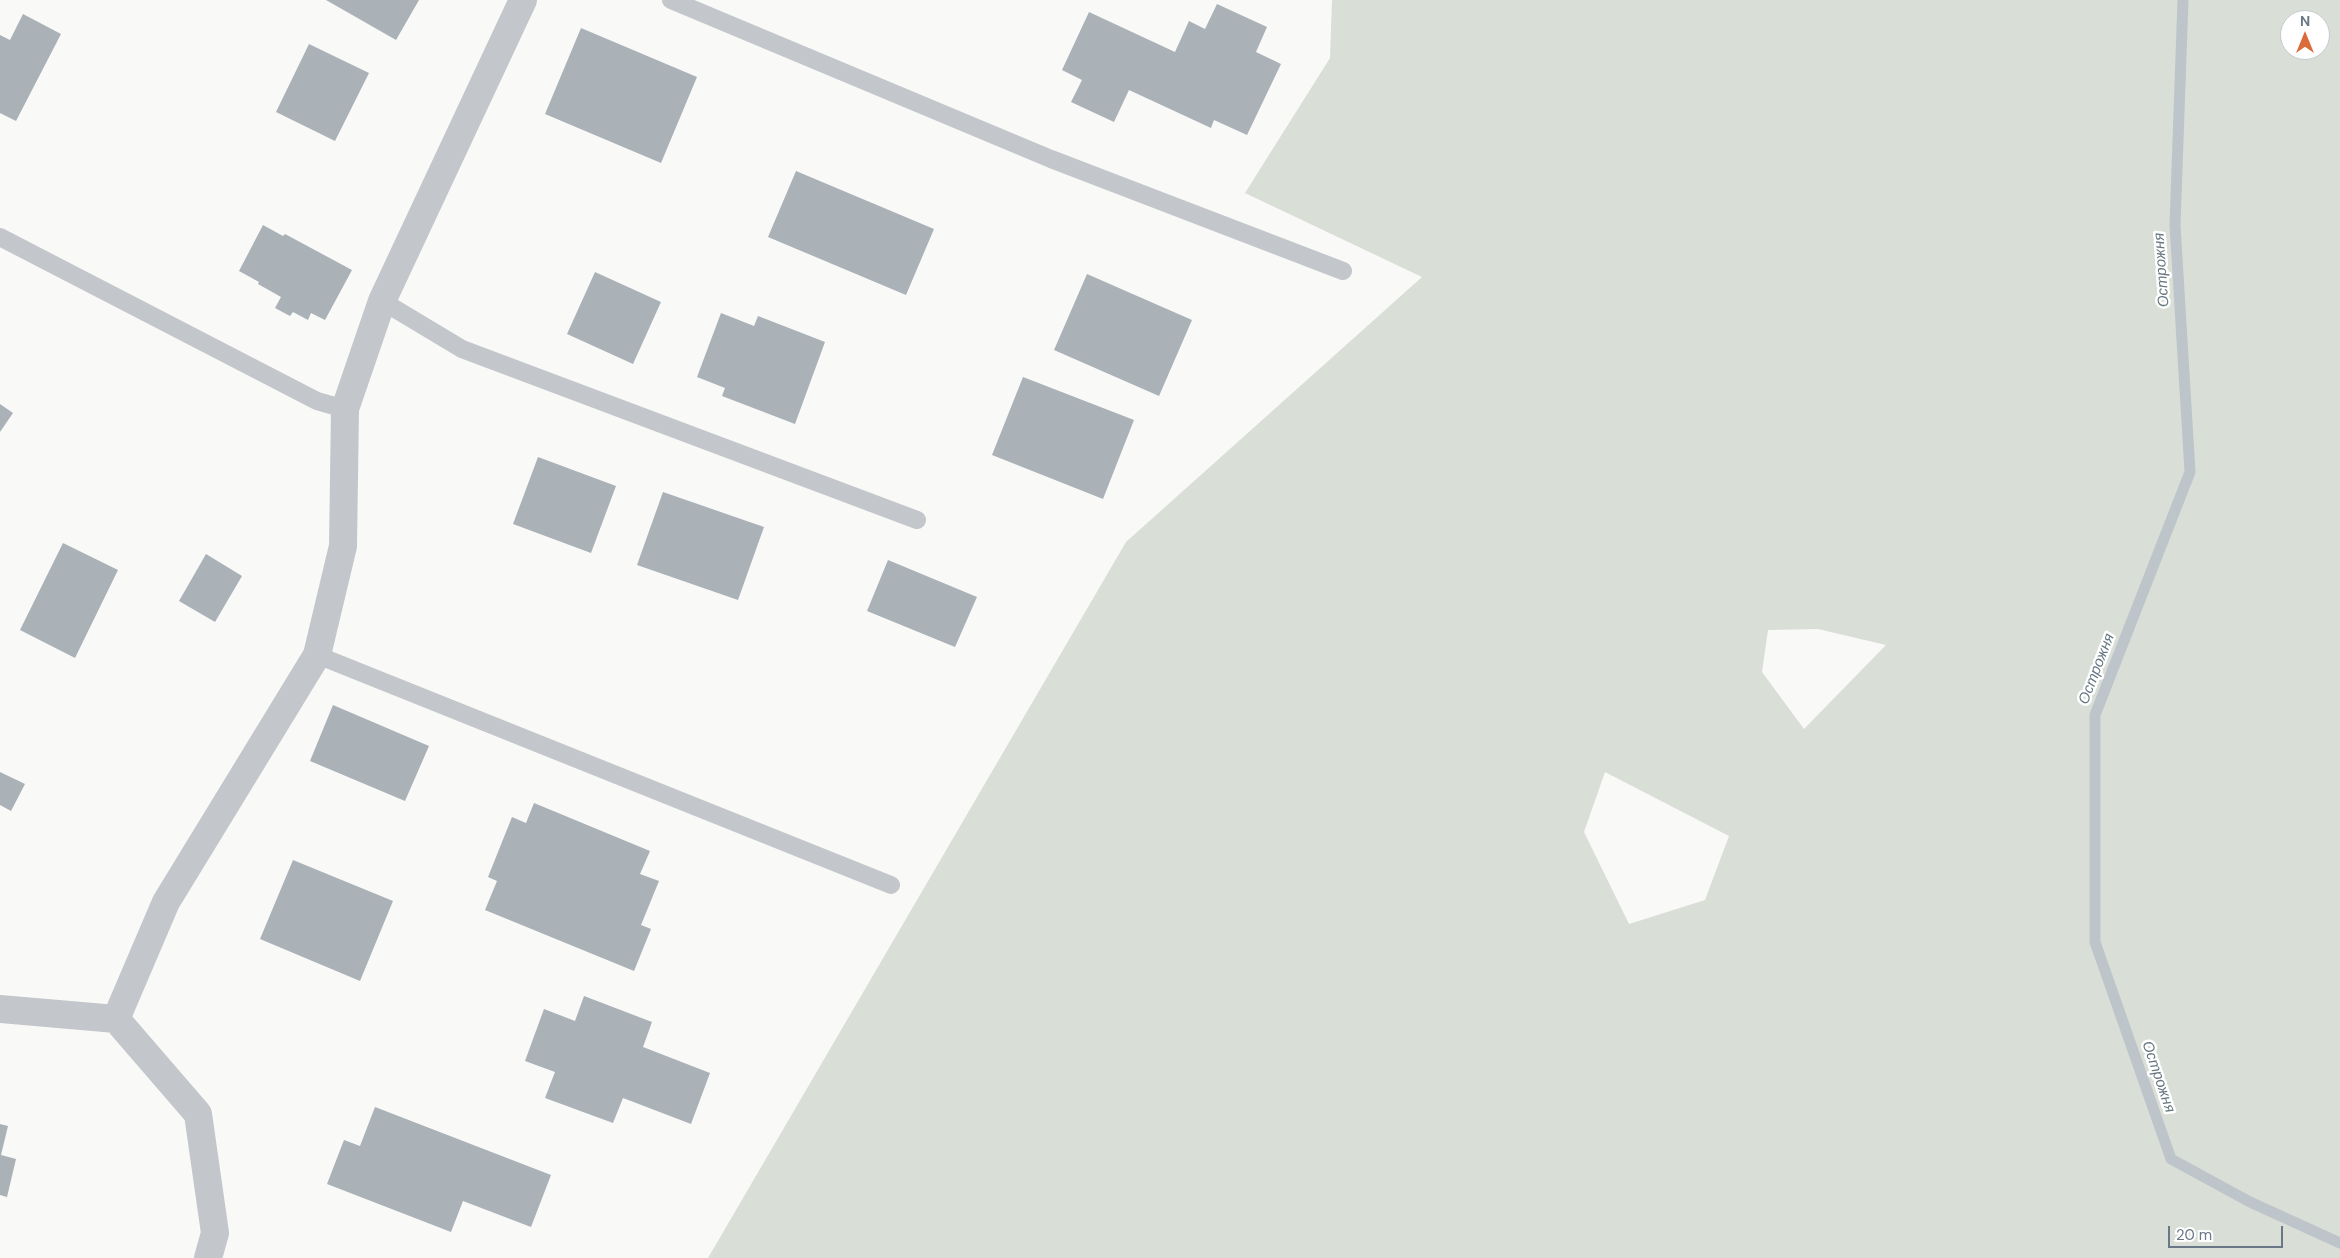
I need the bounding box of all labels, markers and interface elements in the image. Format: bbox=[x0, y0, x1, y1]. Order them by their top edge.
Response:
north arrow bbox=[2280, 10, 2330, 60]
text: N bbox=[2300, 12, 2310, 30]
water label: Острожня bbox=[2150, 232, 2174, 308]
water label: Острожня bbox=[2075, 631, 2119, 707]
water label: Острожня bbox=[2137, 1039, 2179, 1115]
scale bar bbox=[2170, 1216, 2285, 1248]
text: 20 m bbox=[2176, 1225, 2212, 1245]

